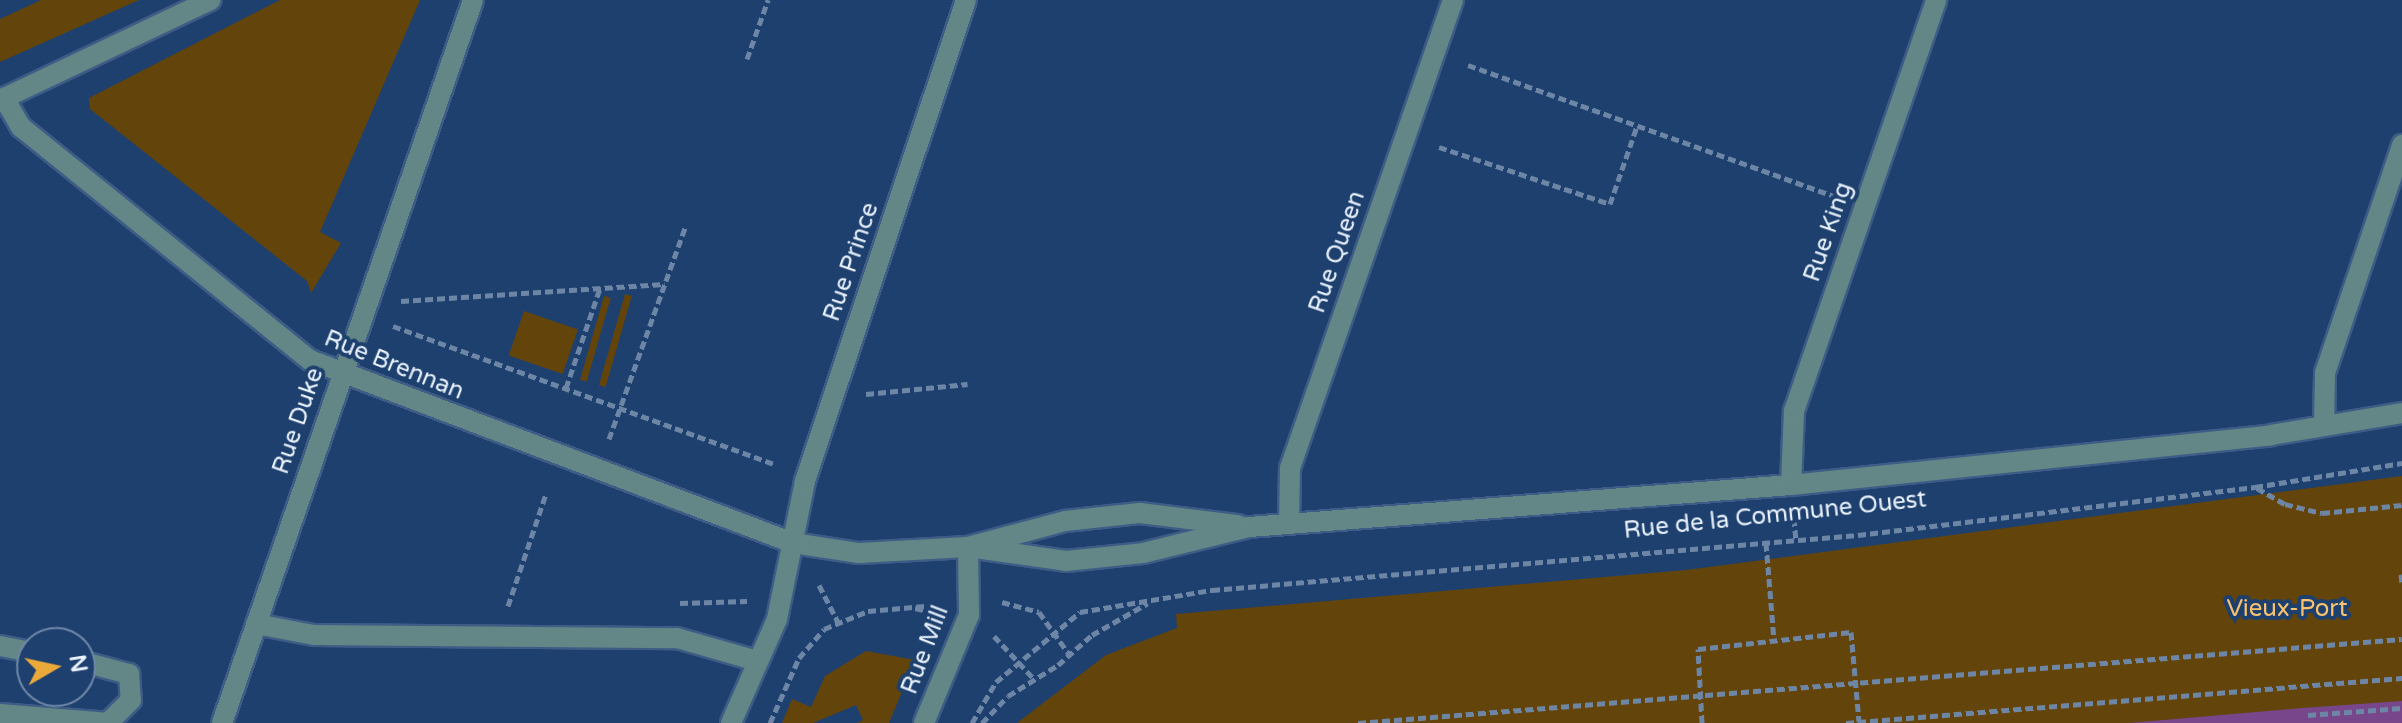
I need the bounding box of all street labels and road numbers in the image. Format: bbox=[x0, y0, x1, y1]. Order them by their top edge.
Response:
street label: Rue King bbox=[1798, 178, 1858, 286]
street label: Rue Queen bbox=[1303, 187, 1371, 317]
street label: Rue Prince bbox=[817, 199, 885, 325]
street label: Rue Brennan bbox=[320, 324, 468, 406]
street label: Rue Duke bbox=[266, 364, 330, 478]
street label: Rue de la Commune Ouest bbox=[1622, 485, 1928, 545]
street label: Rue Mill bbox=[895, 602, 955, 698]

